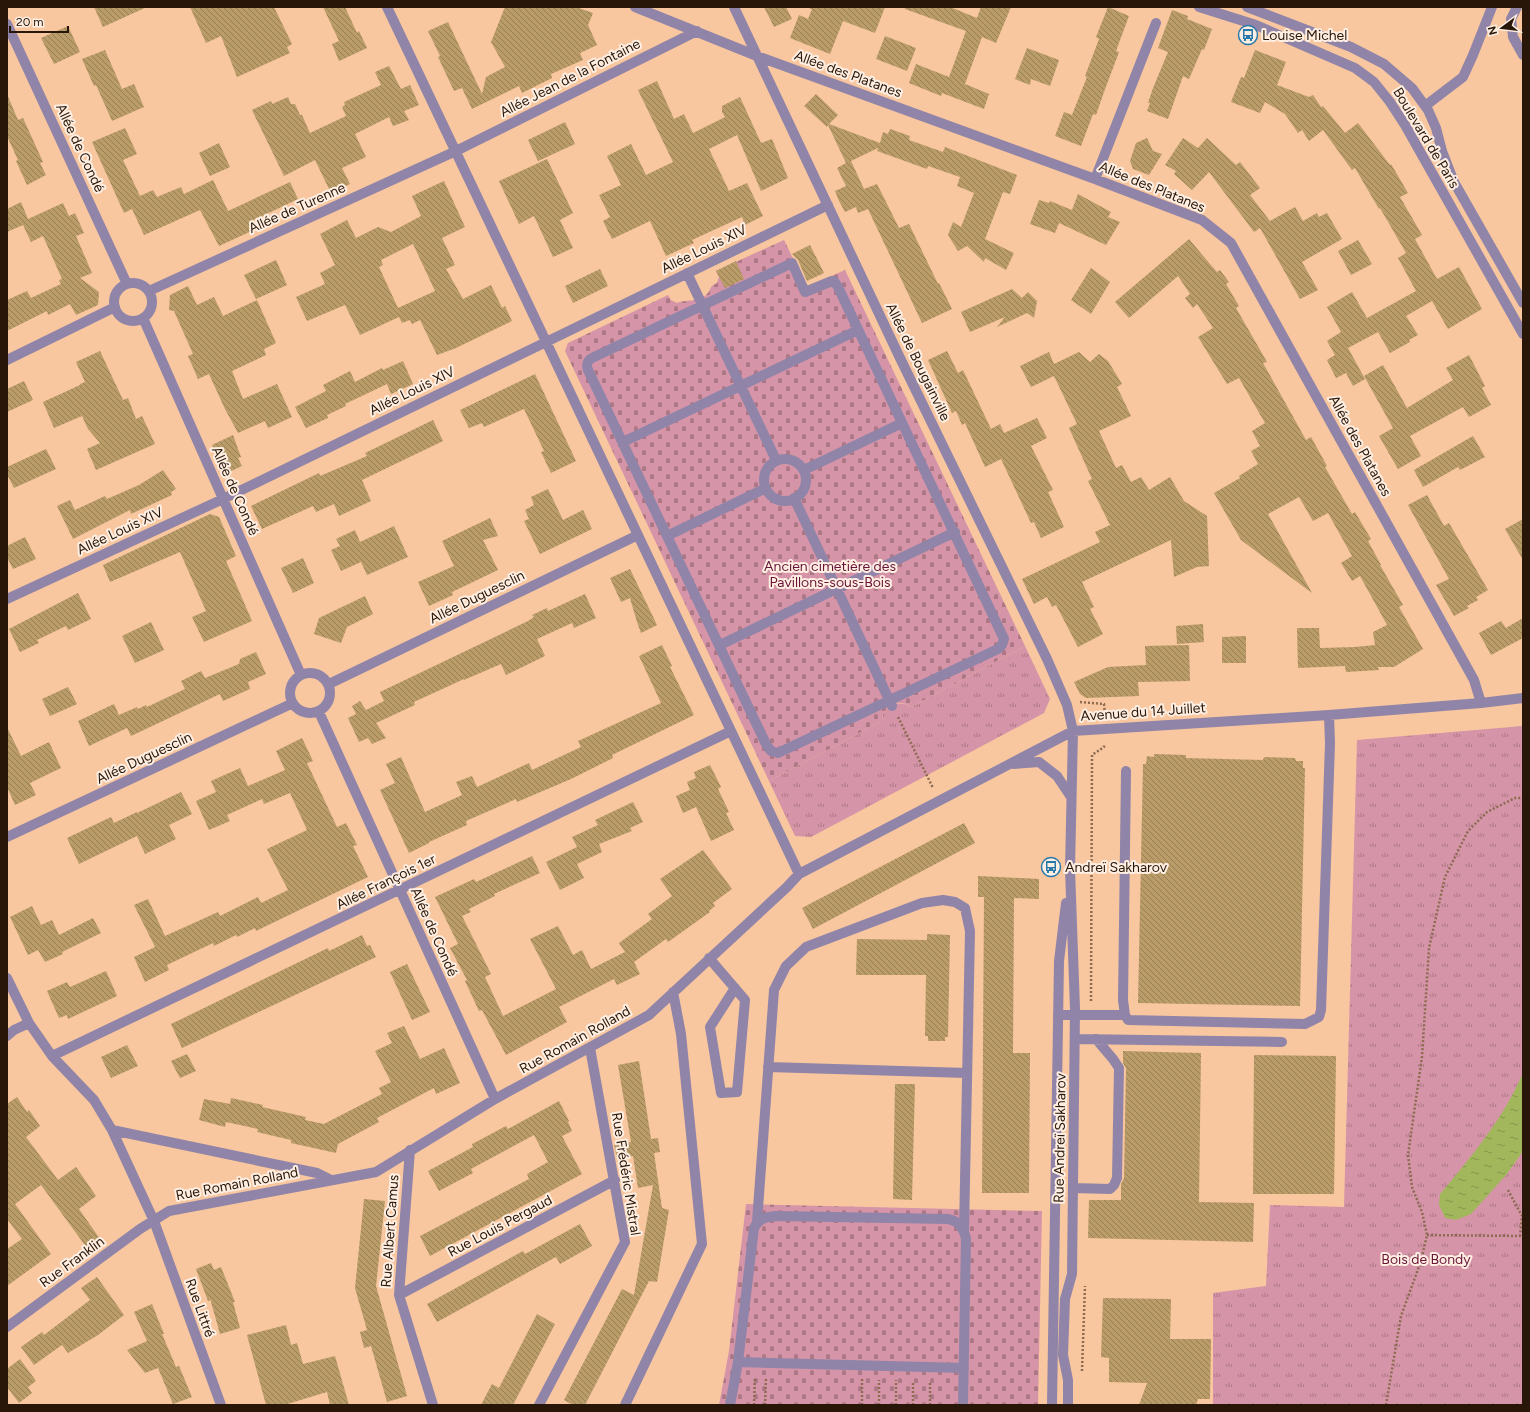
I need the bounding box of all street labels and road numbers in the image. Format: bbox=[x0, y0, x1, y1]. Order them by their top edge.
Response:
street label: Allée Jean de la Fontaine bbox=[497, 35, 643, 121]
street label: Allée des Platanes bbox=[792, 47, 904, 101]
street label: Boulevard de Paris bbox=[1389, 85, 1463, 191]
street label: Allée de Condé bbox=[52, 101, 108, 195]
street label: Allée des Platanes bbox=[1096, 158, 1208, 216]
street label: Allée de Turenne bbox=[246, 179, 348, 237]
street label: Allée Louis XIV bbox=[659, 221, 750, 277]
street label: Allée de Bougainville bbox=[882, 300, 954, 424]
street label: Allée Louis XIV bbox=[367, 363, 458, 419]
street label: Allée des Platanes bbox=[1325, 392, 1395, 500]
street label: Allée de Condé bbox=[208, 444, 262, 538]
street label: Allée Louis XIV bbox=[74, 504, 166, 558]
street label: Allée Duguesclin bbox=[427, 567, 528, 627]
street label: Avenue du 14 Juillet bbox=[1080, 699, 1206, 725]
street label: Allée Duguesclin bbox=[93, 728, 195, 788]
street label: Allée François 1er bbox=[333, 850, 439, 913]
street label: Allée de Condé bbox=[407, 885, 461, 979]
street label: Rue Romain Rolland bbox=[517, 1002, 633, 1078]
street label: Rue Andreï Sakharov bbox=[1050, 1072, 1070, 1203]
street label: Rue Frédéric Mistral bbox=[608, 1111, 644, 1237]
street label: Rue Romain Rolland bbox=[174, 1164, 300, 1204]
street label: Rue Albert Camus bbox=[378, 1174, 402, 1288]
street label: Rue Louis Pergaud bbox=[445, 1191, 555, 1261]
street label: Rue Franklin bbox=[36, 1233, 108, 1291]
street label: Rue Littré bbox=[182, 1276, 219, 1340]

